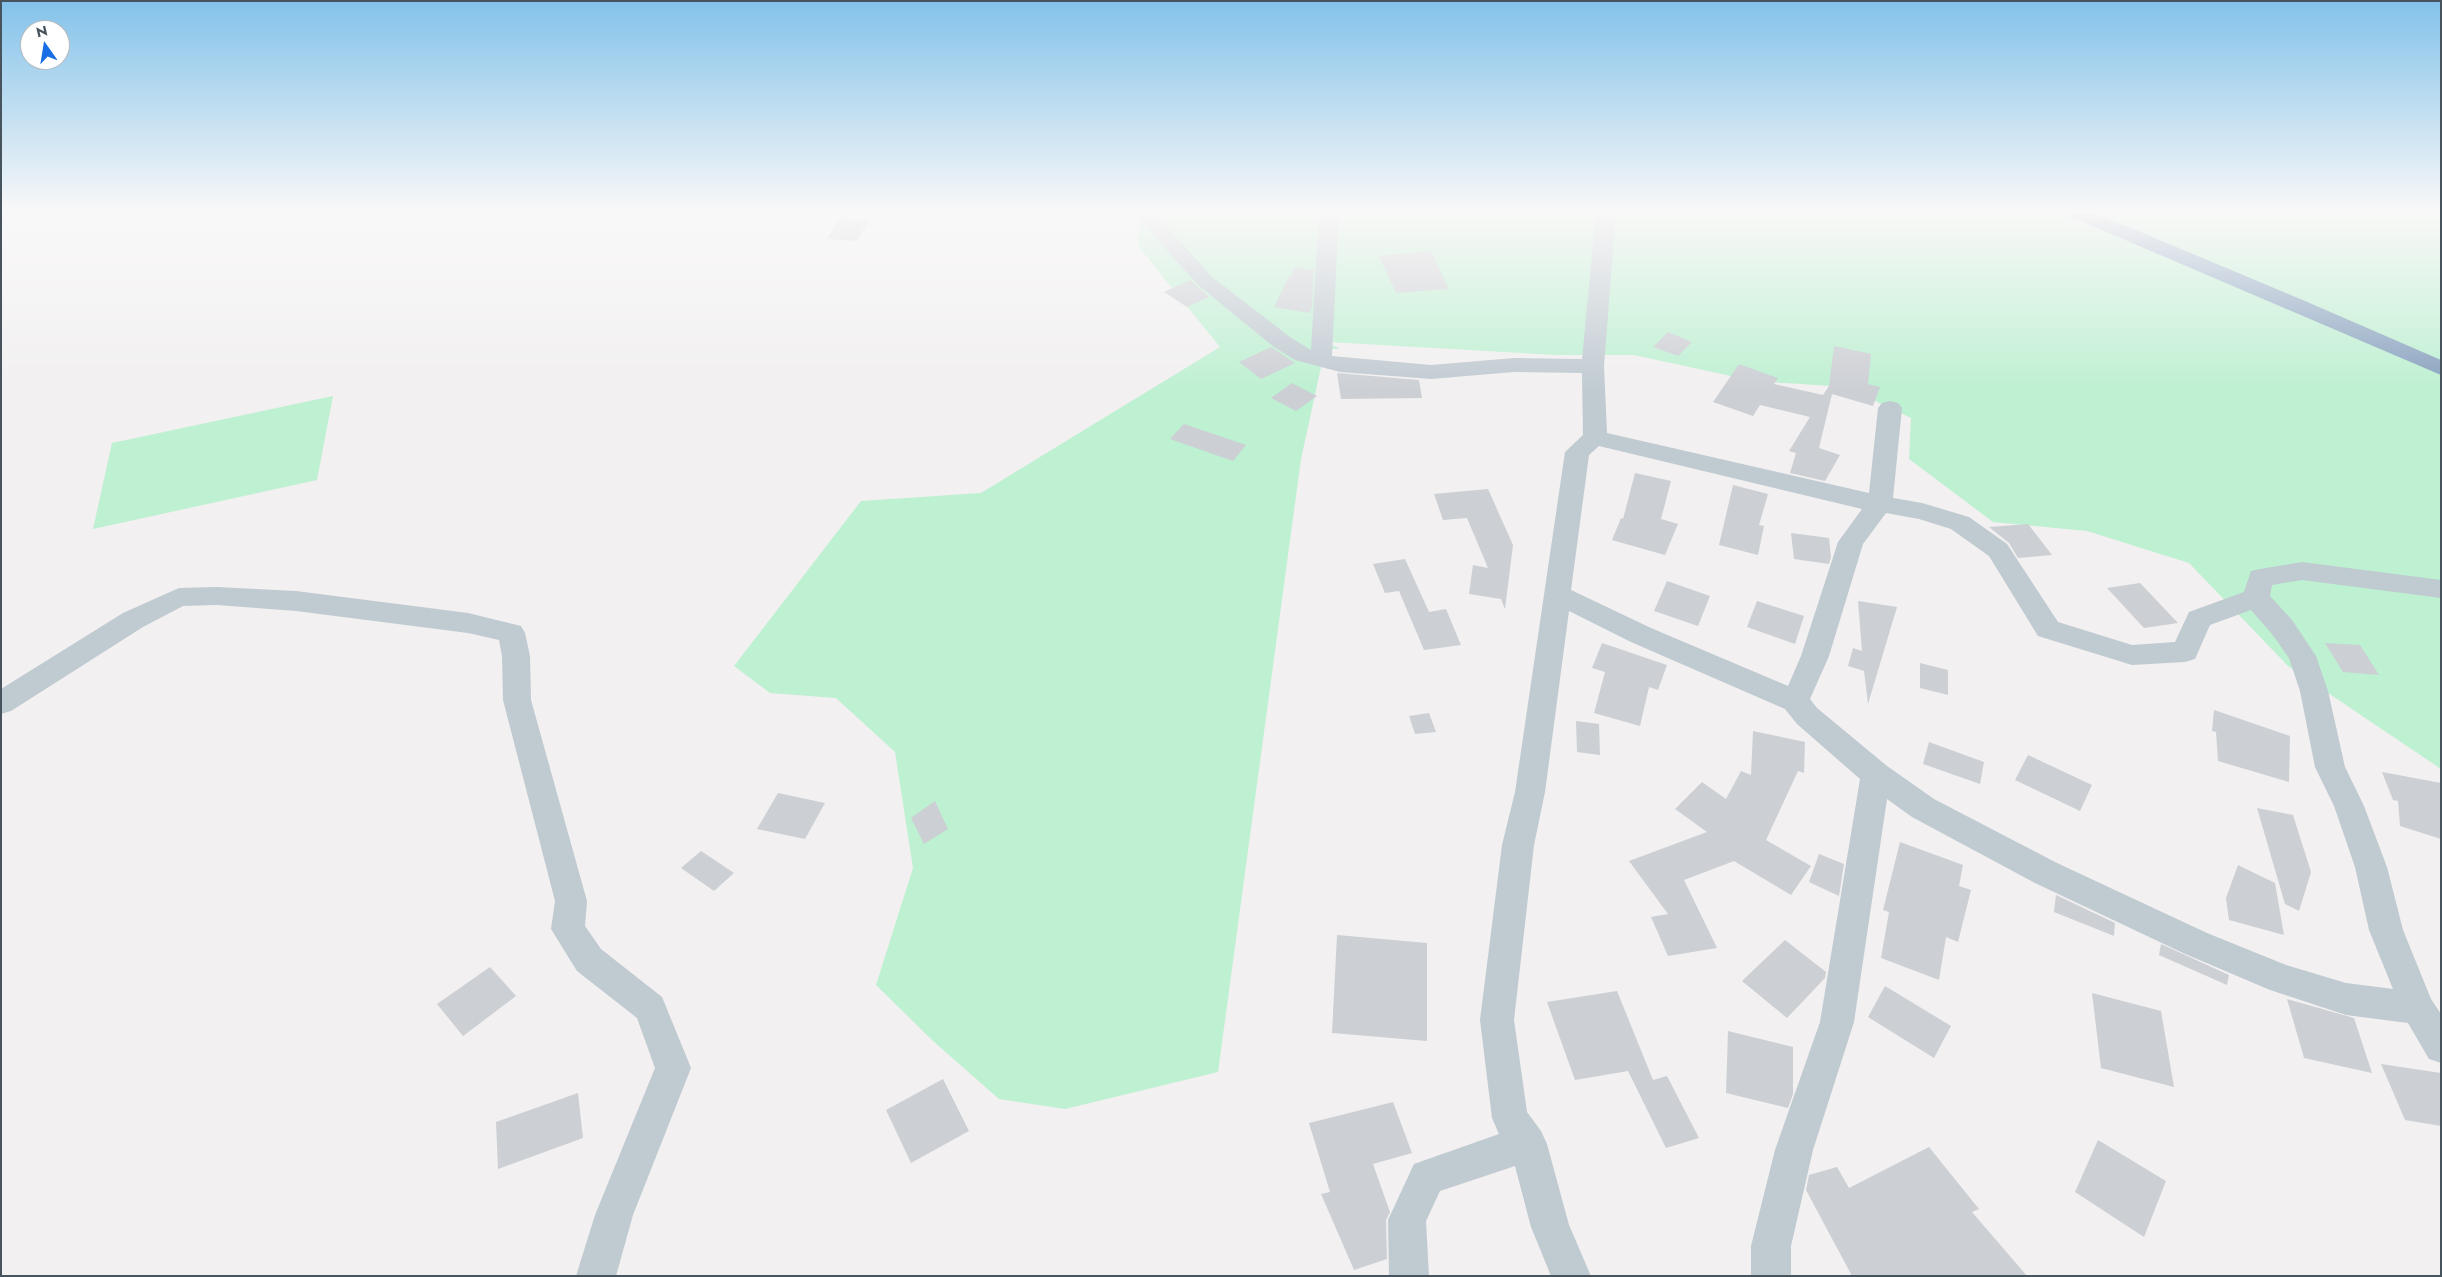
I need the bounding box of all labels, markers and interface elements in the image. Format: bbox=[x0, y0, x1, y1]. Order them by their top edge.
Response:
north arrow bbox=[20, 20, 70, 70]
text: N bbox=[34, 20, 50, 42]

